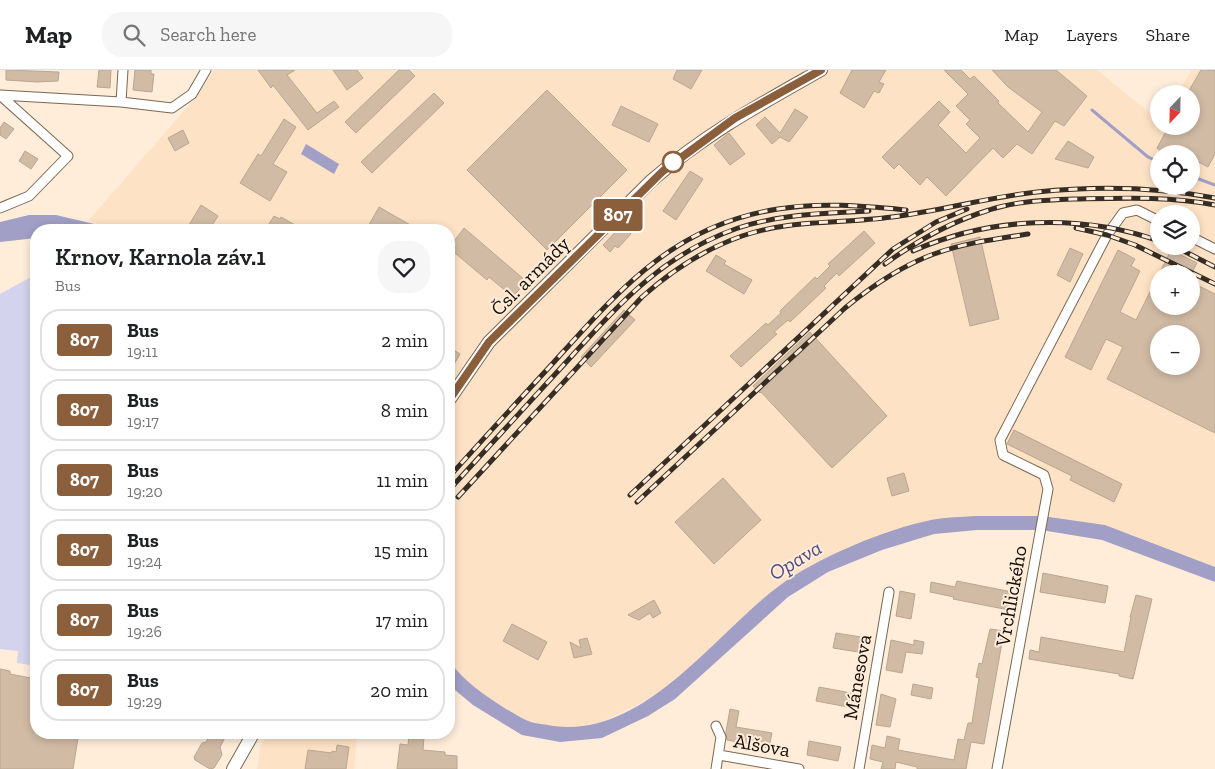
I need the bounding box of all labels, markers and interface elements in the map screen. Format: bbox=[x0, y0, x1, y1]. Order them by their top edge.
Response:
search box bbox=[102, 12, 452, 57]
text: Map bbox=[25, 20, 72, 49]
icon: search bbox=[120, 21, 148, 49]
text: Search here bbox=[160, 23, 257, 46]
text: Map bbox=[1004, 24, 1039, 46]
text: Layers bbox=[1067, 24, 1118, 46]
text: Share bbox=[1146, 24, 1190, 46]
north arrow bbox=[1150, 85, 1200, 135]
map controls bbox=[1150, 85, 1200, 375]
button: locate bbox=[1150, 145, 1200, 195]
unlabelled marker bbox=[662, 151, 684, 173]
line badge: 807 bbox=[589, 199, 647, 231]
text: 807 bbox=[604, 204, 632, 226]
button: layers bbox=[1150, 205, 1200, 255]
street label: Čsl. armády bbox=[486, 231, 575, 320]
button: heart bbox=[378, 241, 430, 293]
text: Krnov, Karnola záv.1 bbox=[55, 242, 266, 271]
button: + bbox=[1150, 265, 1200, 315]
text: Bus bbox=[55, 276, 81, 295]
text: Bus bbox=[127, 319, 159, 342]
button: − bbox=[1150, 325, 1200, 375]
text: 807 bbox=[70, 329, 99, 351]
text: 2 min bbox=[381, 329, 428, 352]
text: 19:11 bbox=[127, 342, 158, 361]
text: Bus bbox=[127, 389, 159, 412]
text: 807 bbox=[70, 399, 99, 421]
text: 8 min bbox=[381, 399, 428, 422]
text: 19:17 bbox=[127, 412, 159, 431]
text: Bus bbox=[127, 459, 159, 482]
text: 807 bbox=[70, 469, 99, 491]
text: 11 min bbox=[376, 469, 428, 492]
text: 19:20 bbox=[127, 482, 163, 501]
text: Bus bbox=[127, 529, 159, 552]
water label: Opava bbox=[764, 535, 826, 585]
text: 807 bbox=[70, 539, 99, 561]
text: 15 min bbox=[374, 539, 428, 562]
street label: Vrchlického bbox=[990, 544, 1032, 649]
text: 19:24 bbox=[127, 552, 162, 571]
text: Bus bbox=[127, 599, 159, 622]
text: 807 bbox=[70, 609, 99, 631]
text: 17 min bbox=[375, 609, 428, 632]
text: 19:26 bbox=[127, 622, 162, 641]
street label: Mánesova bbox=[838, 632, 876, 722]
text: Bus bbox=[127, 669, 159, 692]
text: 807 bbox=[70, 679, 99, 701]
text: 20 min bbox=[370, 679, 428, 702]
text: 19:29 bbox=[127, 692, 162, 711]
street label: Alšova bbox=[732, 728, 792, 762]

